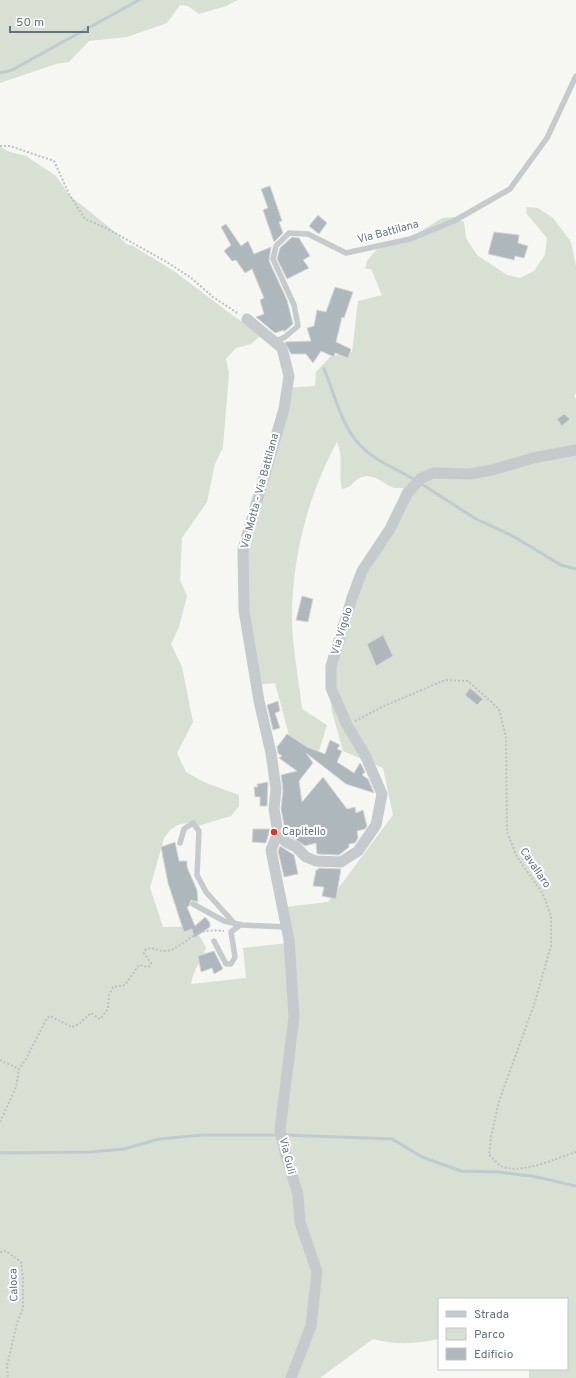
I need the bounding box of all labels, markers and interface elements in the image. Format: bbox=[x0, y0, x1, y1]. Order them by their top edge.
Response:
scale bar bbox=[10, 8, 88, 34]
text: 50 m bbox=[16, 15, 44, 31]
street label: Via Battilana bbox=[356, 217, 420, 247]
street label: Via Motta - Via Battilana bbox=[238, 432, 282, 550]
street label: Via Vigolo bbox=[328, 605, 356, 657]
place label: Capitello bbox=[282, 825, 326, 839]
marker: Capitello bbox=[269, 827, 279, 837]
street label: Cavallaro bbox=[516, 845, 554, 891]
street label: Via Guli bbox=[276, 1136, 298, 1176]
street label: Caloca bbox=[6, 1268, 22, 1302]
legend bbox=[438, 1298, 568, 1370]
text: Strada bbox=[474, 1307, 509, 1323]
text: Parco bbox=[474, 1327, 505, 1343]
text: Edificio bbox=[474, 1347, 514, 1363]

